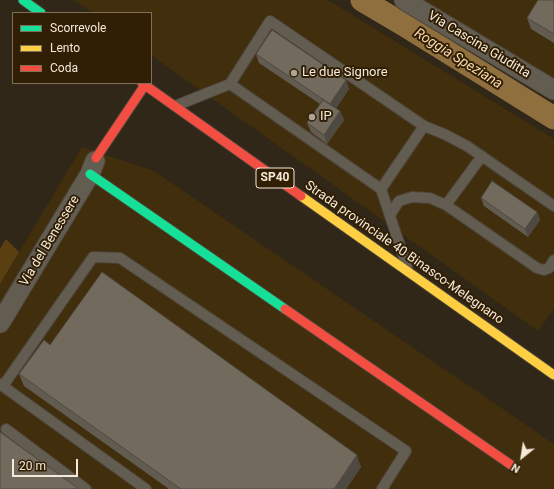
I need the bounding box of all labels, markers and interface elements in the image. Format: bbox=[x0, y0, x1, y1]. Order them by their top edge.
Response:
street label: Via Cascina Giuditta bbox=[425, 8, 533, 82]
legend bbox=[12, 12, 152, 84]
text: Scorrevole bbox=[50, 21, 106, 35]
water label: Roggia Speziana bbox=[411, 25, 505, 93]
text: Lento bbox=[50, 41, 80, 55]
text: Coda bbox=[50, 61, 78, 75]
place label: Le due Signore bbox=[302, 65, 388, 81]
marker: Le due Signore bbox=[289, 68, 299, 78]
place label: IP bbox=[320, 109, 332, 125]
marker: IP bbox=[307, 112, 317, 122]
road number: SP40 bbox=[256, 168, 294, 188]
street label: Strada provinciale 40 Binasco-Melegnano bbox=[302, 178, 506, 328]
street label: Via del Benessere bbox=[17, 193, 83, 289]
north arrow bbox=[502, 437, 542, 477]
scale bar bbox=[14, 451, 80, 477]
text: 20 m bbox=[19, 459, 46, 473]
text: N bbox=[509, 460, 522, 475]

